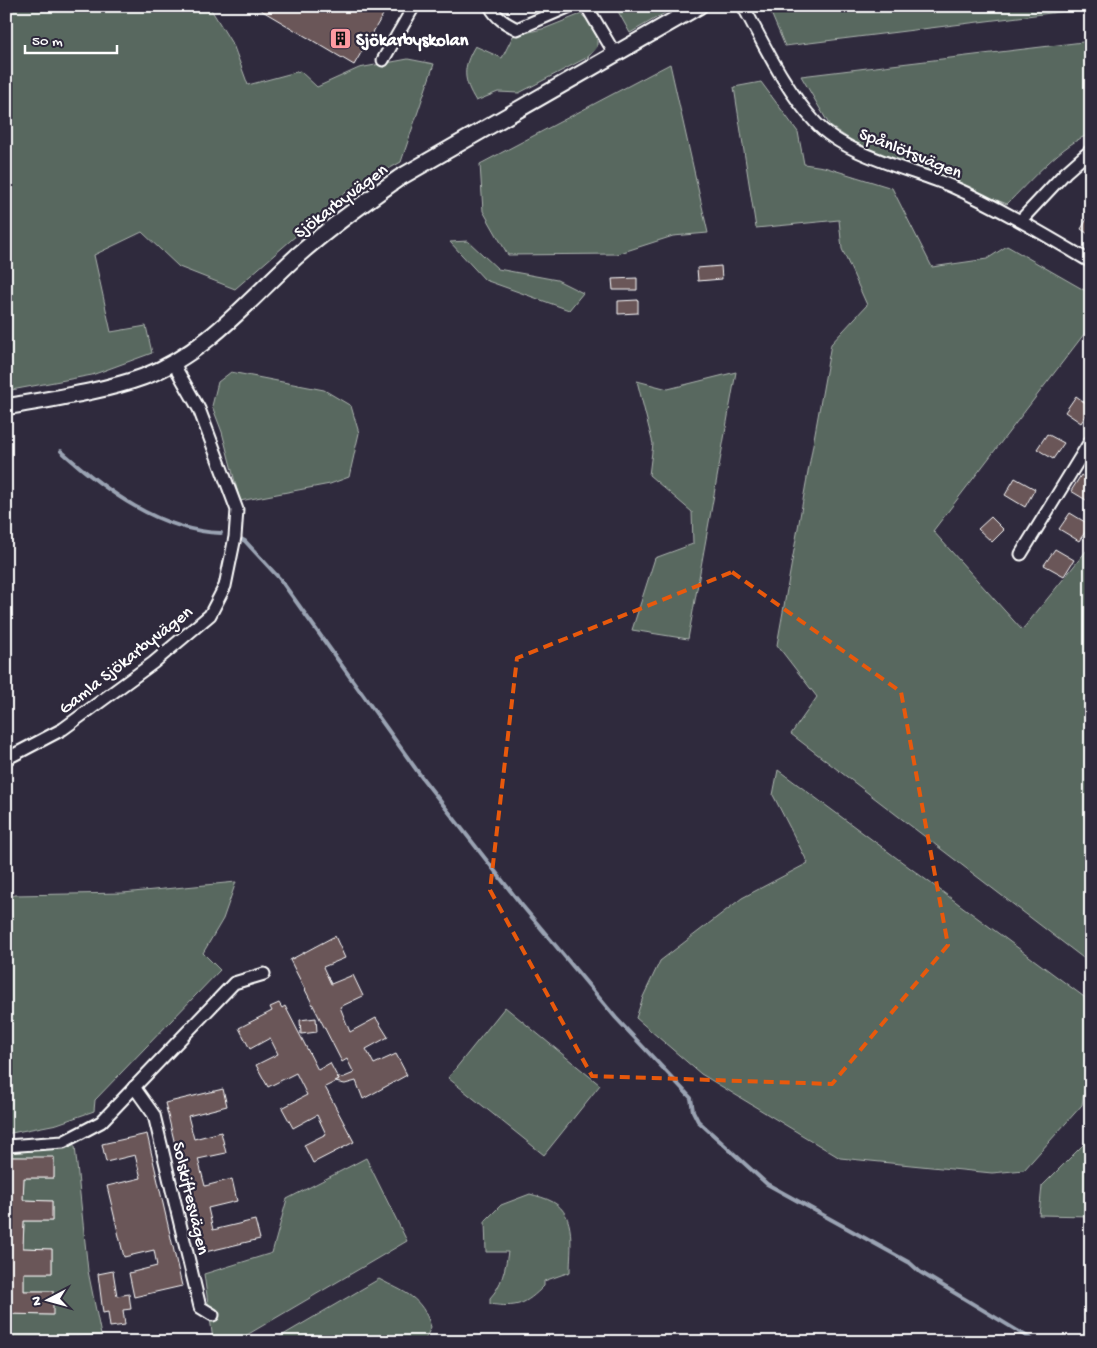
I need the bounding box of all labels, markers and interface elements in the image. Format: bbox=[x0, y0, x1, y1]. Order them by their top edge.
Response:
scale bar bbox=[25, 22, 118, 54]
building icon: Sjökarbyskolan bbox=[328, 27, 352, 51]
place label: Sjökarbyskolan bbox=[356, 31, 469, 52]
text: 50 m bbox=[32, 33, 63, 51]
street label: Spånlötsvägen bbox=[856, 124, 965, 185]
street label: Sjökarbyvägen bbox=[291, 160, 393, 244]
street label: Gamla Sjökarbyvägen bbox=[55, 602, 198, 720]
street label: Solskiftesvägen bbox=[166, 1140, 213, 1257]
north arrow bbox=[22, 1276, 72, 1326]
text: N bbox=[29, 1296, 46, 1307]

